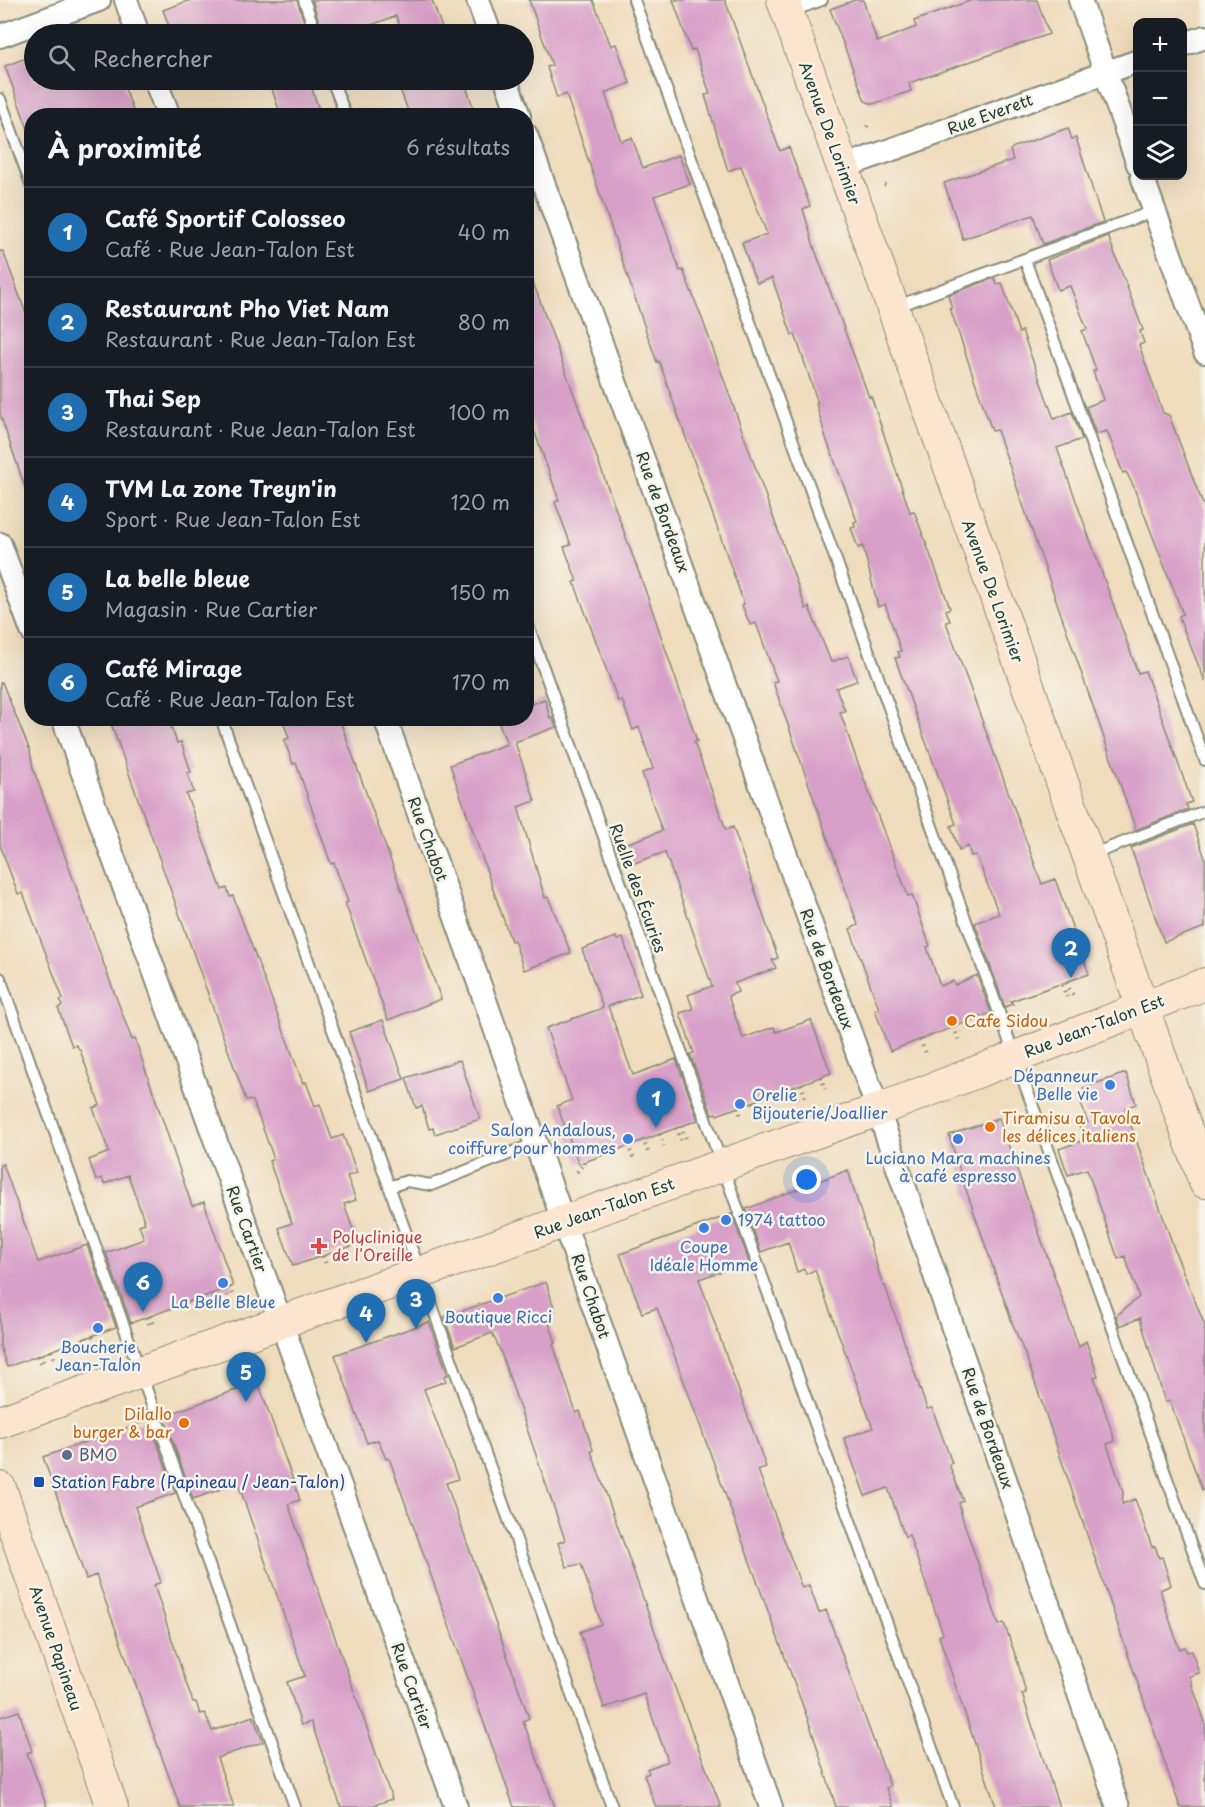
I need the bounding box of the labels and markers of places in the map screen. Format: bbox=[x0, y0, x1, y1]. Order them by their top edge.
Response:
pin: 2 bbox=[1052, 928, 1090, 978]
place label: Cafe Sidou bbox=[964, 1008, 1048, 1032]
marker: Cafe Sidou bbox=[945, 1014, 959, 1028]
place label: Dépanneur Belle vie bbox=[1013, 1063, 1099, 1105]
pin: 1 bbox=[636, 1078, 676, 1128]
marker: Dépanneur Belle vie bbox=[1103, 1078, 1117, 1092]
place label: Orelie Bijouterie/Joallier bbox=[752, 1082, 888, 1124]
marker: Orelie Bijouterie/Joallier bbox=[733, 1097, 747, 1111]
place label: Tiramisu a Tavola les délices italiens bbox=[1002, 1105, 1141, 1147]
place label: Salon Andalous, coiffure pour hommes bbox=[448, 1117, 616, 1159]
marker: Tiramisu a Tavola les délices italiens bbox=[983, 1120, 997, 1134]
marker: Salon Andalous, coiffure pour hommes bbox=[621, 1132, 635, 1146]
marker: Luciano Mara machines à café espresso bbox=[951, 1132, 965, 1146]
place label: Luciano Mara machines à café espresso bbox=[866, 1145, 1050, 1187]
place label: 1974 tattoo bbox=[738, 1207, 826, 1231]
marker: 1974 tattoo bbox=[719, 1213, 733, 1227]
marker: Coupe Idéale Homme bbox=[697, 1221, 711, 1235]
place label: Polyclinique de l'Oreille bbox=[332, 1224, 423, 1266]
place label: Coupe Idéale Homme bbox=[650, 1234, 758, 1276]
marker: Polyclinique de l'Oreille bbox=[310, 1237, 328, 1255]
pin: 6 bbox=[124, 1262, 162, 1312]
marker: La Belle Bleue bbox=[216, 1276, 230, 1290]
pin: 3 bbox=[396, 1280, 436, 1329]
place label: La Belle Bleue bbox=[171, 1289, 275, 1313]
marker: Boutique Ricci bbox=[491, 1291, 505, 1305]
pin: 4 bbox=[346, 1294, 386, 1343]
place label: Boutique Ricci bbox=[444, 1304, 552, 1328]
marker: Boucherie Jean-Talon bbox=[91, 1321, 105, 1335]
place label: Boucherie Jean-Talon bbox=[55, 1334, 141, 1376]
pin: 5 bbox=[226, 1352, 266, 1402]
place label: Dilallo burger & bar bbox=[73, 1401, 173, 1443]
marker: Dilallo burger & bar bbox=[177, 1416, 191, 1430]
place label: BMO bbox=[79, 1442, 118, 1466]
marker: BMO bbox=[60, 1448, 74, 1462]
place label: Station Fabre (Papineau / Jean-Talon) bbox=[51, 1469, 345, 1493]
marker: Station Fabre (Papineau / Jean-Talon) bbox=[32, 1475, 46, 1489]

